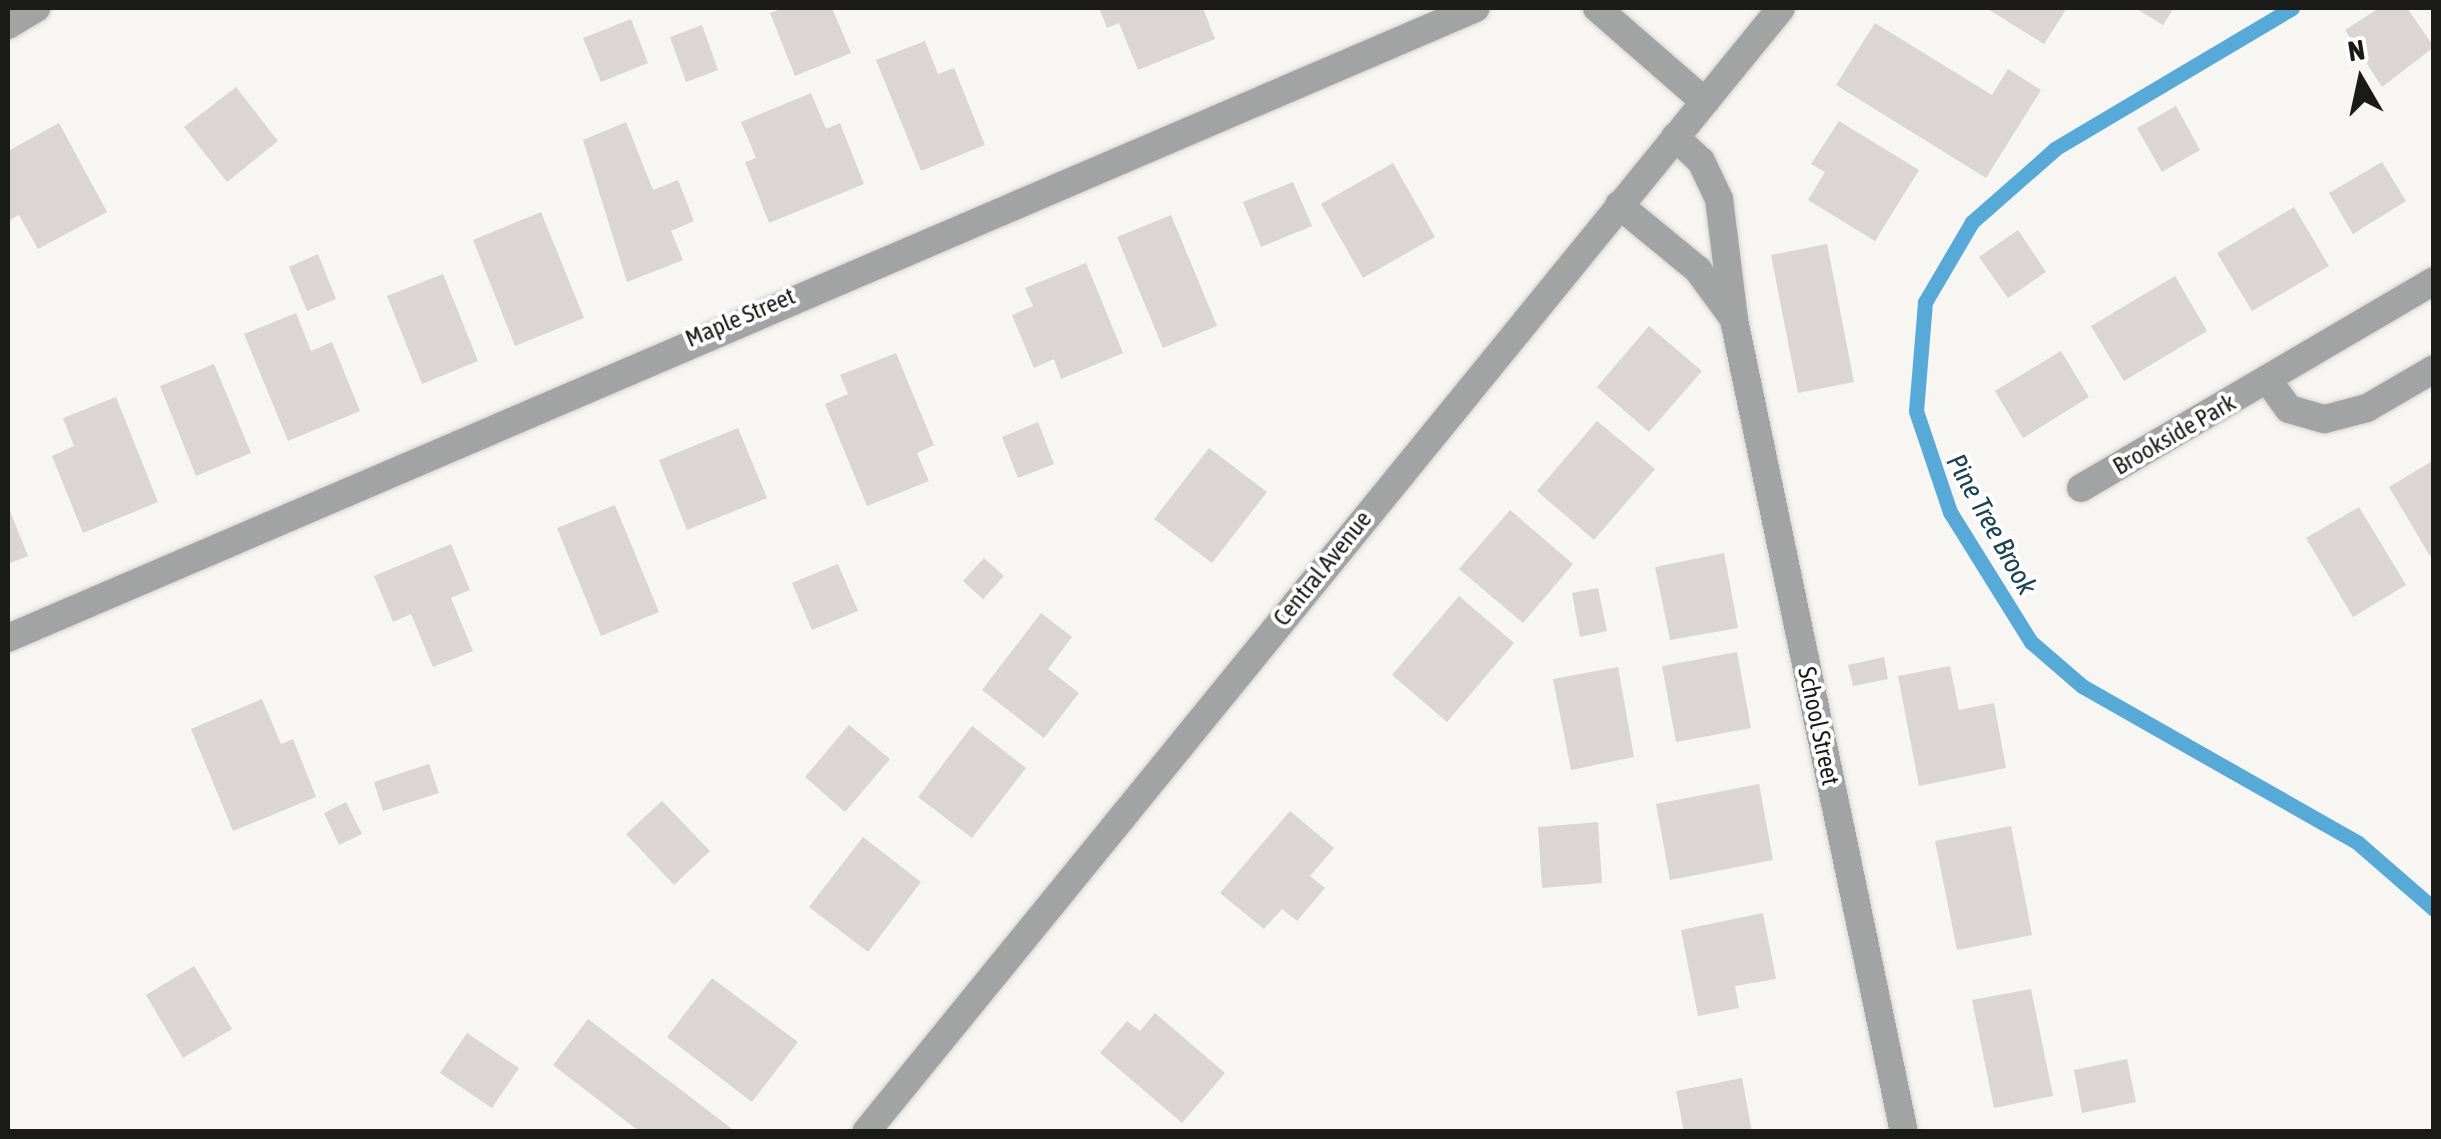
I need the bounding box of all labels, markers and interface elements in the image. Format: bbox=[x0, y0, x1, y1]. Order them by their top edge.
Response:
north arrow bbox=[2311, 30, 2411, 130]
text: N bbox=[2346, 33, 2367, 67]
street label: Maple Street bbox=[681, 280, 799, 354]
street label: Brookside Park bbox=[2107, 387, 2241, 481]
water label: Pine Tree Brook bbox=[1940, 448, 2044, 600]
street label: Central Avenue bbox=[1266, 504, 1378, 632]
street label: School Street bbox=[1792, 664, 1846, 788]

